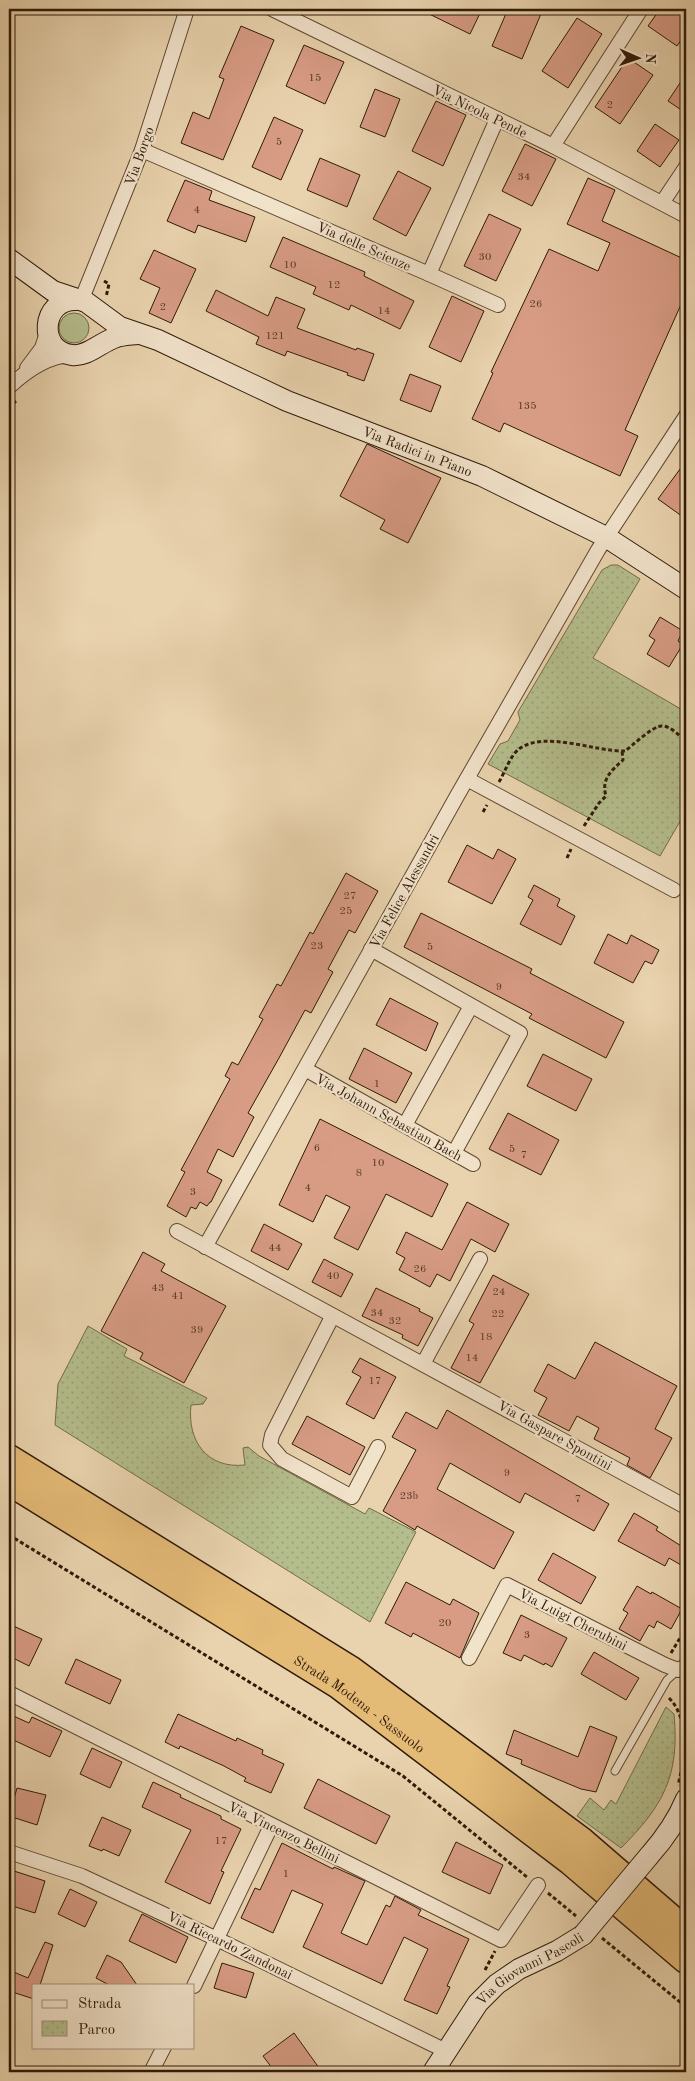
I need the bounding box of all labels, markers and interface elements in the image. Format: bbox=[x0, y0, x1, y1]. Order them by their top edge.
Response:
north arrow bbox=[612, 32, 662, 82]
text: N bbox=[643, 53, 657, 64]
house number: 15 bbox=[309, 73, 321, 84]
street label: Via Nicola Pende bbox=[430, 83, 529, 141]
house number: 2 bbox=[607, 100, 613, 111]
street label: Via Borgo bbox=[123, 125, 157, 188]
house number: 5 bbox=[276, 137, 282, 148]
house number: 34 bbox=[518, 172, 530, 183]
house number: 4 bbox=[194, 205, 200, 216]
street label: Via delle Scienze bbox=[314, 220, 413, 274]
house number: 30 bbox=[479, 252, 491, 263]
house number: 10 bbox=[284, 260, 296, 271]
house number: 12 bbox=[328, 280, 340, 291]
house number: 26 bbox=[530, 299, 542, 310]
house number: 2 bbox=[160, 302, 166, 313]
house number: 14 bbox=[378, 306, 390, 317]
house number: 121 bbox=[265, 331, 285, 342]
house number: 135 bbox=[517, 401, 537, 412]
street label: Via Radici in Piano bbox=[360, 425, 474, 480]
street label: Via Felice Alessandri bbox=[368, 832, 442, 951]
house number: 27 bbox=[344, 891, 356, 902]
house number: 25 bbox=[340, 906, 352, 917]
house number: 23 bbox=[311, 941, 323, 952]
house number: 5 bbox=[427, 942, 433, 953]
house number: 9 bbox=[496, 982, 502, 993]
street label: Via Johann Sebastian Bach bbox=[313, 1072, 465, 1164]
house number: 1 bbox=[374, 1079, 380, 1090]
house number: 6 bbox=[314, 1143, 320, 1154]
house number: 5 bbox=[509, 1144, 515, 1155]
house number: 7 bbox=[521, 1150, 527, 1161]
house number: 10 bbox=[372, 1158, 384, 1169]
house number: 8 bbox=[356, 1168, 362, 1179]
house number: 4 bbox=[305, 1183, 311, 1194]
house number: 3 bbox=[190, 1187, 196, 1198]
house number: 44 bbox=[269, 1243, 281, 1254]
house number: 26 bbox=[414, 1264, 426, 1275]
house number: 40 bbox=[327, 1271, 339, 1282]
house number: 43 bbox=[152, 1283, 164, 1294]
house number: 24 bbox=[493, 1287, 505, 1298]
house number: 41 bbox=[172, 1291, 184, 1302]
house number: 34 bbox=[371, 1308, 383, 1319]
house number: 22 bbox=[492, 1309, 504, 1320]
house number: 32 bbox=[389, 1316, 401, 1327]
house number: 39 bbox=[191, 1325, 203, 1336]
house number: 18 bbox=[480, 1332, 492, 1343]
house number: 14 bbox=[466, 1353, 478, 1364]
house number: 17 bbox=[369, 1376, 381, 1387]
street label: Via Gaspare Spontini bbox=[495, 1399, 614, 1473]
house number: 9 bbox=[504, 1468, 510, 1479]
house number: 23b bbox=[400, 1491, 419, 1502]
house number: 7 bbox=[575, 1494, 581, 1505]
street label: Via Luigi Cherubini bbox=[516, 1586, 629, 1653]
house number: 20 bbox=[439, 1618, 451, 1629]
house number: 3 bbox=[524, 1630, 530, 1641]
street label: Strada Modena - Sassuolo bbox=[291, 1654, 427, 1756]
street label: Via Vincenzo Bellini bbox=[226, 1800, 342, 1866]
house number: 17 bbox=[215, 1836, 227, 1847]
house number: 1 bbox=[283, 1869, 289, 1880]
street label: Via Riccardo Zandonai bbox=[165, 1909, 295, 1982]
street label: Via Giovanni Pascoli bbox=[474, 1930, 586, 2008]
legend bbox=[32, 1984, 195, 2048]
text: Strada bbox=[78, 1997, 122, 2012]
text: Parco bbox=[78, 2023, 115, 2038]

